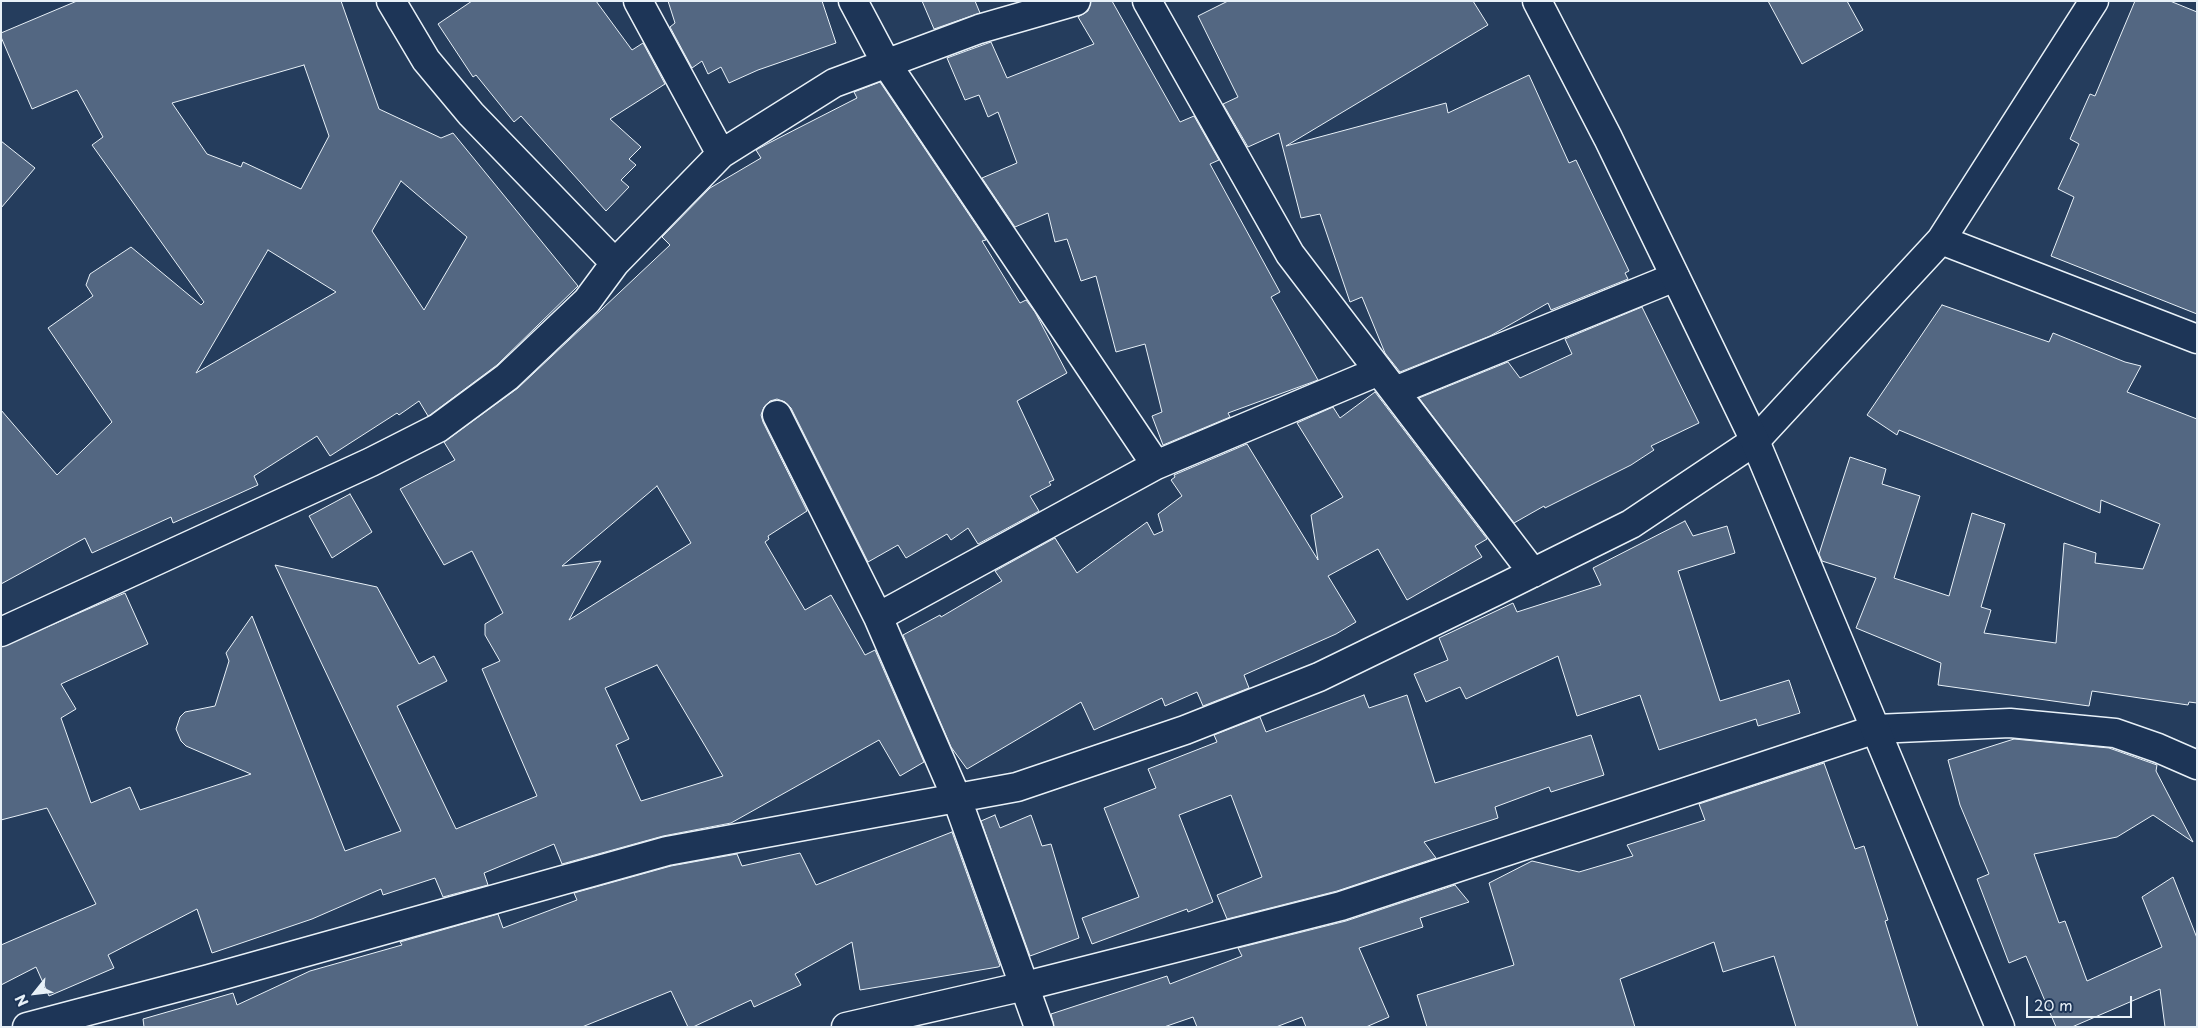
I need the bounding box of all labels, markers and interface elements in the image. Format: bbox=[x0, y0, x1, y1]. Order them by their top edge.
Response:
north arrow bbox=[10, 968, 60, 1018]
scale bar bbox=[2028, 986, 2134, 1018]
text: N bbox=[10, 991, 33, 1010]
text: 20 m bbox=[2034, 993, 2073, 1016]

